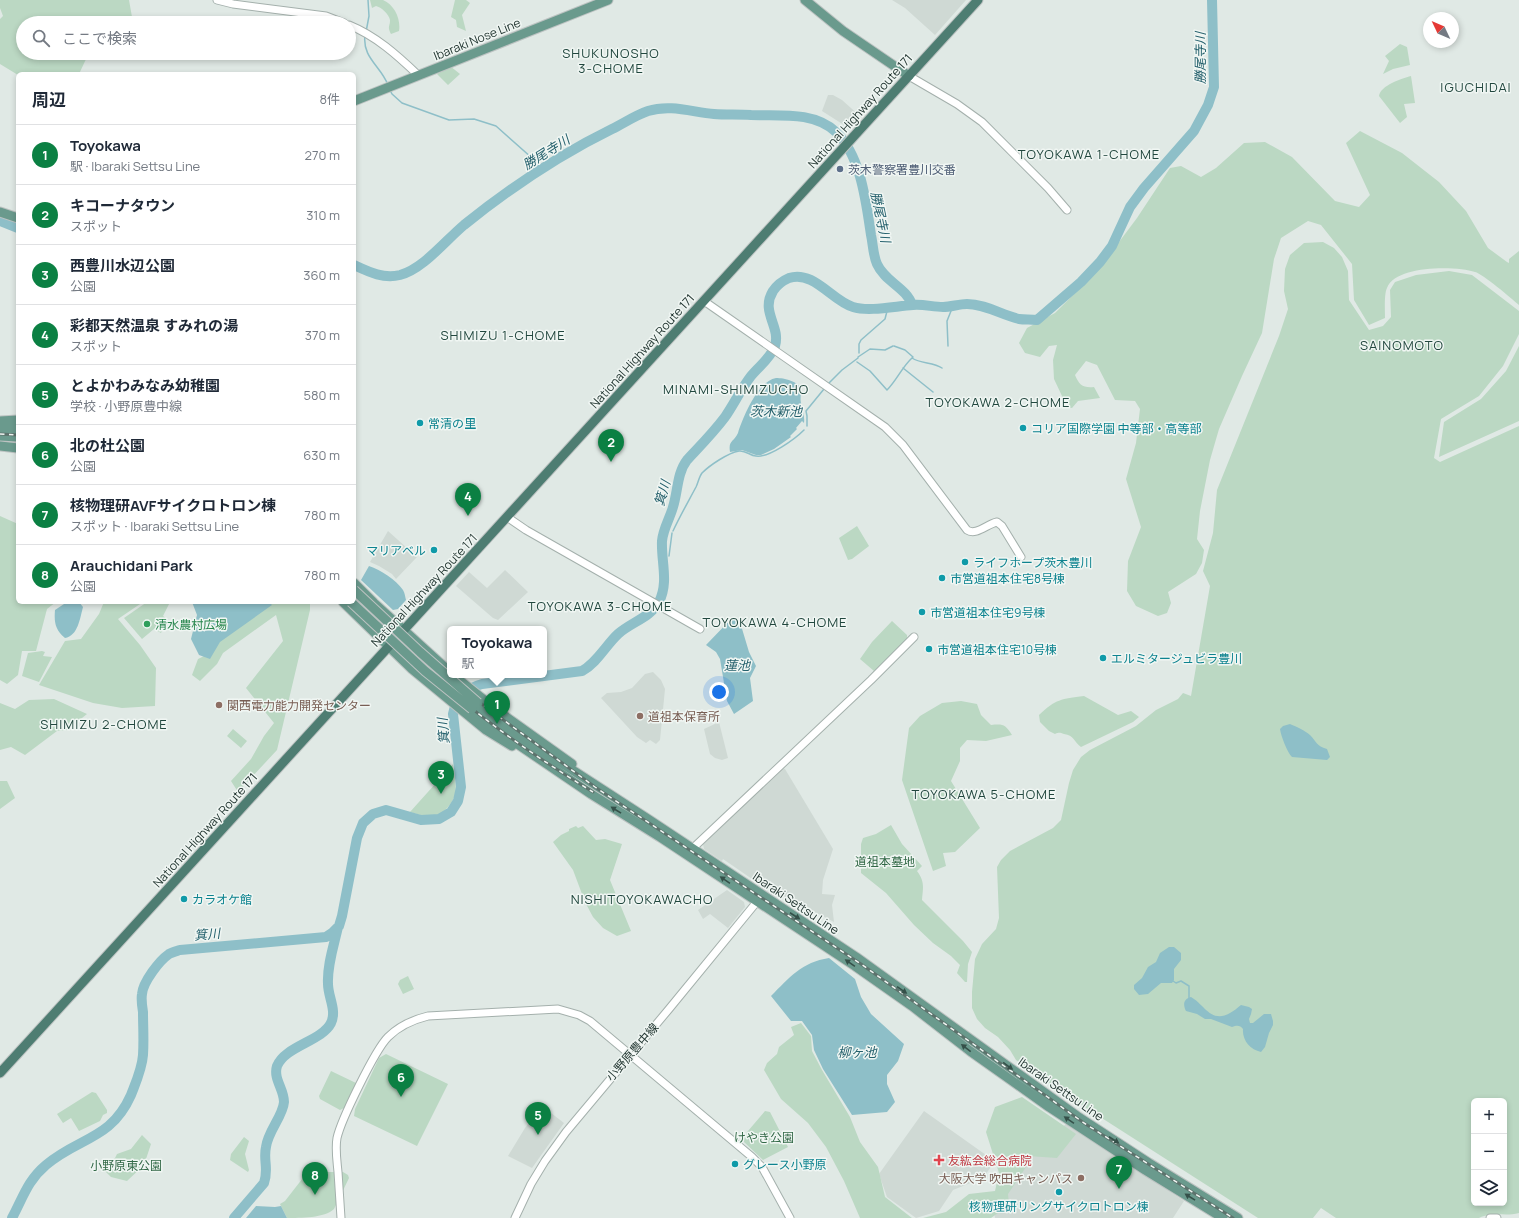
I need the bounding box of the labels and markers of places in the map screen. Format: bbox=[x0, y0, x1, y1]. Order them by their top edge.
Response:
place label: 茨木警察署豊川交番 bbox=[848, 161, 956, 178]
marker: 茨木警察署豊川交番 bbox=[835, 164, 845, 174]
place label: 常清の里 bbox=[428, 415, 476, 432]
marker: 常清の里 bbox=[415, 418, 425, 428]
place label: コリア国際学園 中等部・高等部 bbox=[1031, 420, 1201, 437]
marker: コリア国際学園 中等部・高等部 bbox=[1018, 423, 1028, 433]
pin: 2 bbox=[598, 429, 624, 462]
pin: 4 bbox=[455, 483, 481, 516]
place label: マリアベル bbox=[366, 542, 426, 559]
marker: マリアベル bbox=[429, 545, 439, 555]
place label: ライフホープ茨木豊川 bbox=[973, 554, 1092, 571]
marker: ライフホープ茨木豊川 bbox=[960, 557, 970, 567]
place label: 市営道祖本住宅8号棟 bbox=[950, 570, 1065, 587]
marker: 市営道祖本住宅8号棟 bbox=[937, 573, 947, 583]
place label: 市営道祖本住宅9号棟 bbox=[930, 604, 1045, 621]
marker: 市営道祖本住宅9号棟 bbox=[917, 607, 927, 617]
place label: 清水農村広場 bbox=[155, 616, 227, 633]
marker: 清水農村広場 bbox=[142, 619, 152, 629]
place label: 市営道祖本住宅10号棟 bbox=[937, 641, 1057, 658]
marker: 市営道祖本住宅10号棟 bbox=[924, 644, 934, 654]
place label: エルミタージュビラ豊川 bbox=[1111, 650, 1242, 667]
marker: エルミタージュビラ豊川 bbox=[1098, 653, 1108, 663]
pin: 1 bbox=[484, 691, 510, 724]
place label: 関西電力能力開発センター bbox=[227, 697, 371, 714]
marker: 関西電力能力開発センター bbox=[214, 700, 224, 710]
place label: 道祖本保育所 bbox=[648, 708, 720, 725]
marker: 道祖本保育所 bbox=[635, 711, 645, 721]
pin: 3 bbox=[428, 761, 454, 794]
place label: カラオケ館 bbox=[192, 891, 252, 908]
marker: カラオケ館 bbox=[179, 894, 189, 904]
pin: 6 bbox=[388, 1064, 414, 1097]
pin: 5 bbox=[525, 1102, 551, 1135]
place label: 友紘会総合病院 bbox=[948, 1152, 1032, 1169]
marker: 友紘会総合病院 bbox=[933, 1154, 945, 1166]
place label: グレース小野原 bbox=[743, 1156, 826, 1173]
pin: 7 bbox=[1106, 1156, 1132, 1189]
marker: グレース小野原 bbox=[730, 1159, 740, 1169]
pin: 8 bbox=[302, 1162, 328, 1195]
place label: 大阪大学 吹田キャンパス bbox=[939, 1170, 1073, 1187]
marker: 大阪大学 吹田キャンパス bbox=[1076, 1173, 1086, 1183]
marker: 核物理研リングサイクロトロン棟 bbox=[1054, 1187, 1064, 1197]
place label: 核物理研リングサイクロトロン棟 bbox=[969, 1198, 1149, 1215]

